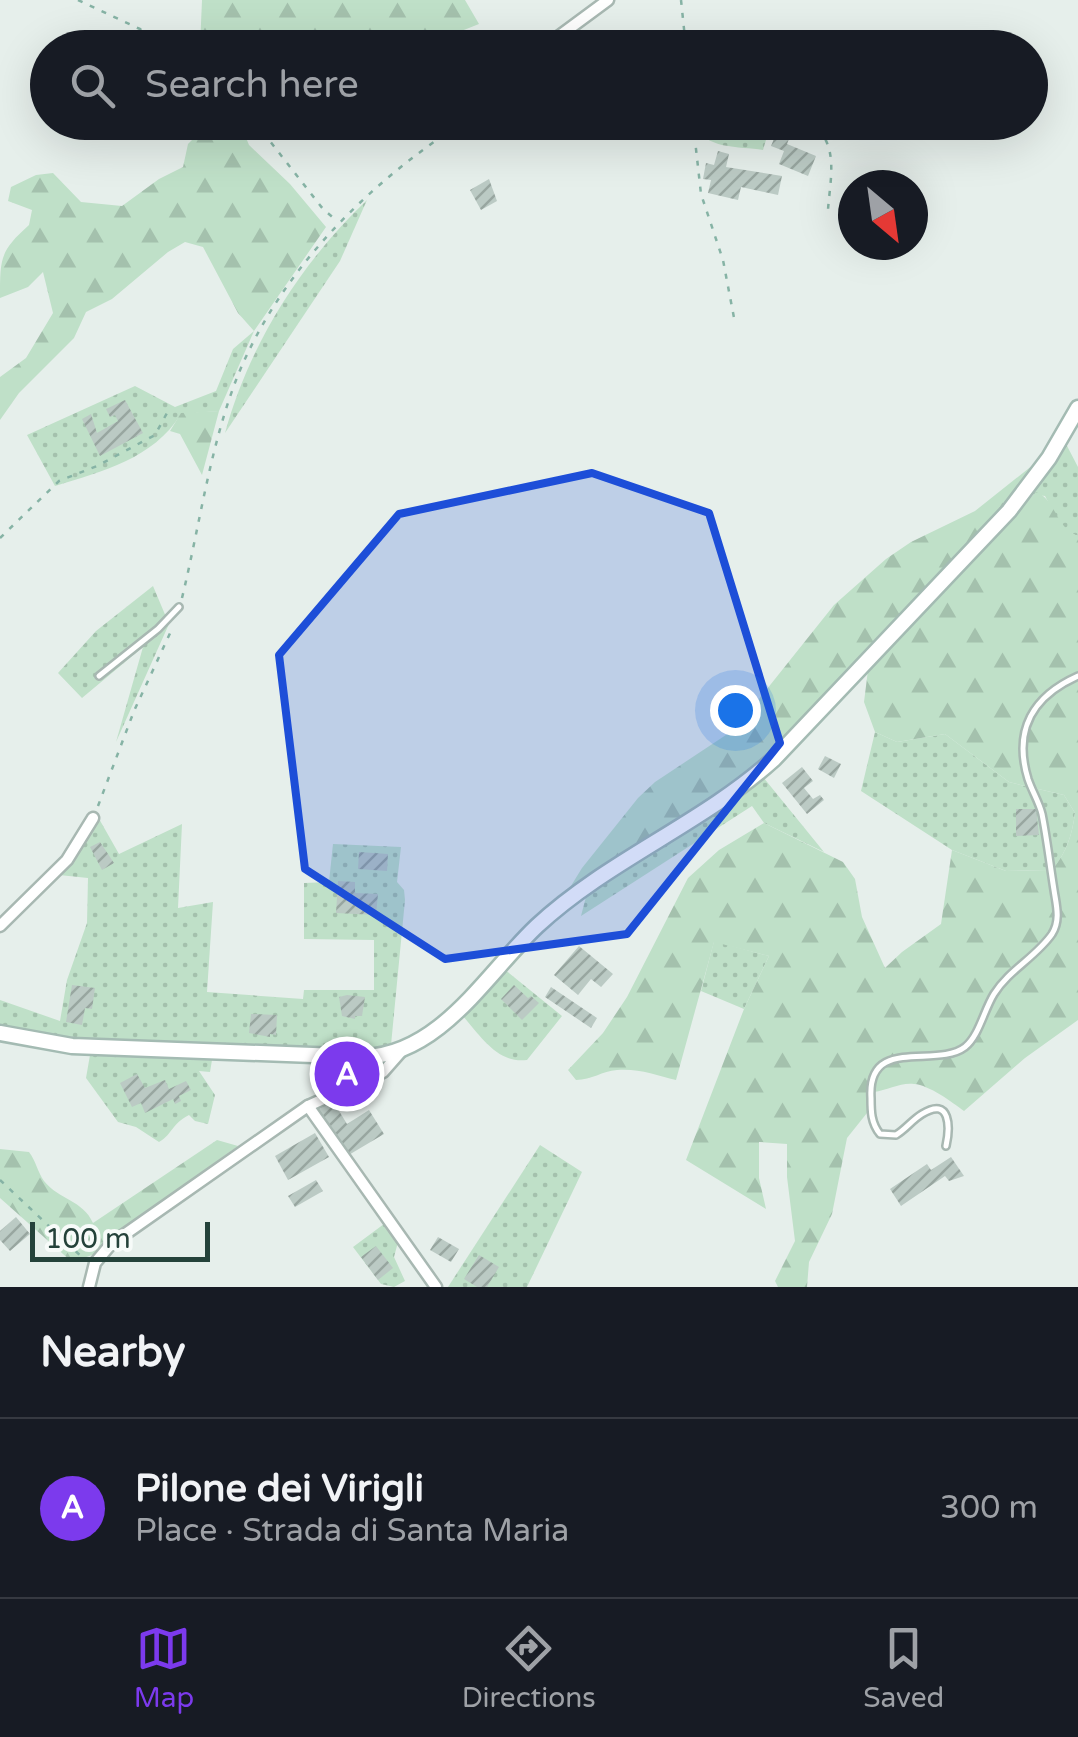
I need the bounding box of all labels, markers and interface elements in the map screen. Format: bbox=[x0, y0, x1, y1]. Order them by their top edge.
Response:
search box bbox=[30, 30, 1048, 140]
icon: search bbox=[65, 58, 120, 113]
text: Search here bbox=[145, 62, 359, 108]
north arrow bbox=[838, 170, 928, 260]
your location bbox=[710, 685, 761, 736]
pin: A bbox=[314, 1036, 380, 1112]
scale bar bbox=[30, 1217, 210, 1262]
text: 100 m bbox=[45, 1222, 131, 1256]
text: Nearby bbox=[40, 1327, 185, 1378]
text: Pilone dei Virigli bbox=[135, 1466, 424, 1512]
text: A bbox=[61, 1489, 84, 1527]
text: 300 m bbox=[940, 1489, 1038, 1527]
text: Place · Strada di Santa Maria bbox=[135, 1512, 569, 1550]
tab: Map bbox=[134, 1621, 194, 1715]
tab: Directions bbox=[462, 1621, 596, 1715]
tab: Saved bbox=[863, 1621, 944, 1715]

